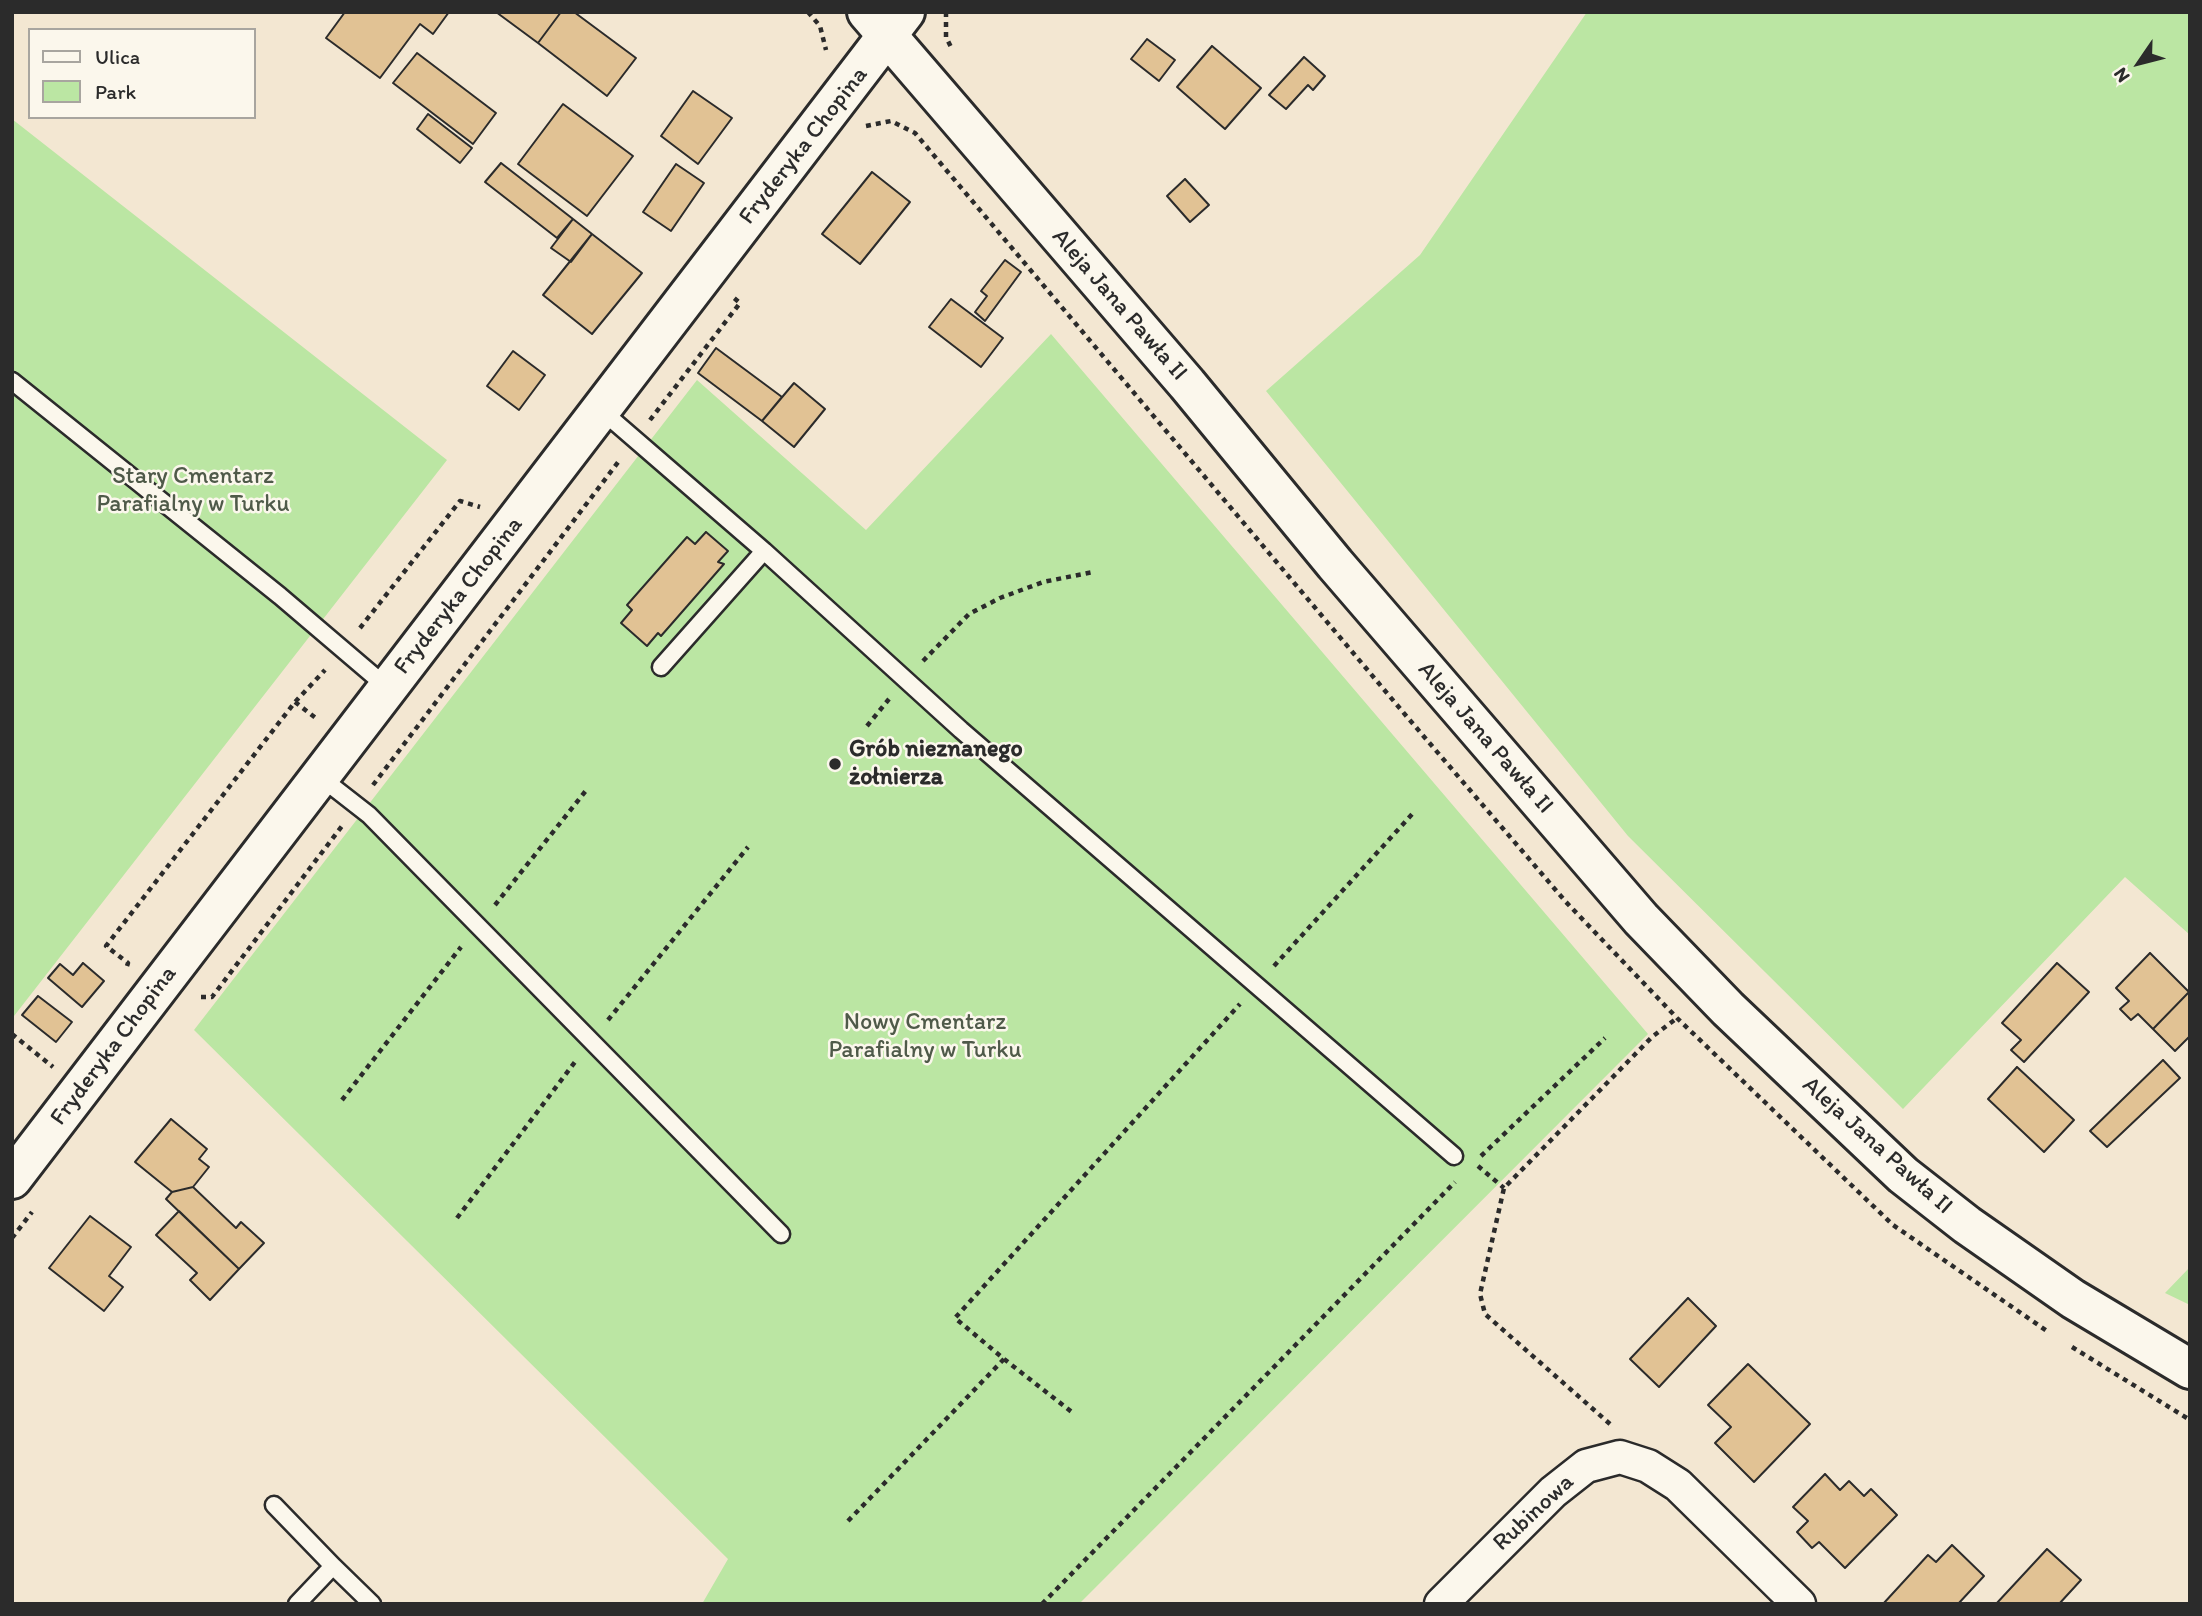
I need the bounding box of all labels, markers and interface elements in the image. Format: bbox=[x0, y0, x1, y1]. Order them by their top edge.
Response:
legend bbox=[28, 28, 256, 119]
north arrow bbox=[2104, 28, 2174, 98]
text: Ulica bbox=[95, 44, 140, 69]
street label: Fryderyka Chopina bbox=[733, 61, 875, 231]
text: N bbox=[2108, 63, 2134, 87]
text: Park bbox=[95, 79, 136, 104]
street label: Aleja Jana Pawła II bbox=[1045, 223, 1193, 387]
park label: Stary Cmentarz Parafialny w Turku bbox=[96, 463, 290, 519]
street label: Fryderyka Chopina bbox=[388, 511, 530, 681]
street label: Aleja Jana Pawła II bbox=[1411, 656, 1559, 820]
place label: Grób nieznanego żołnierza bbox=[849, 736, 1023, 792]
marker: Grób nieznanego żołnierza bbox=[827, 756, 843, 772]
street label: Fryderyka Chopina bbox=[45, 960, 183, 1132]
park label: Nowy Cmentarz Parafialny w Turku bbox=[828, 1009, 1022, 1065]
street label: Aleja Jana Pawła II bbox=[1796, 1071, 1958, 1221]
street label: Rubinowa bbox=[1488, 1468, 1580, 1558]

